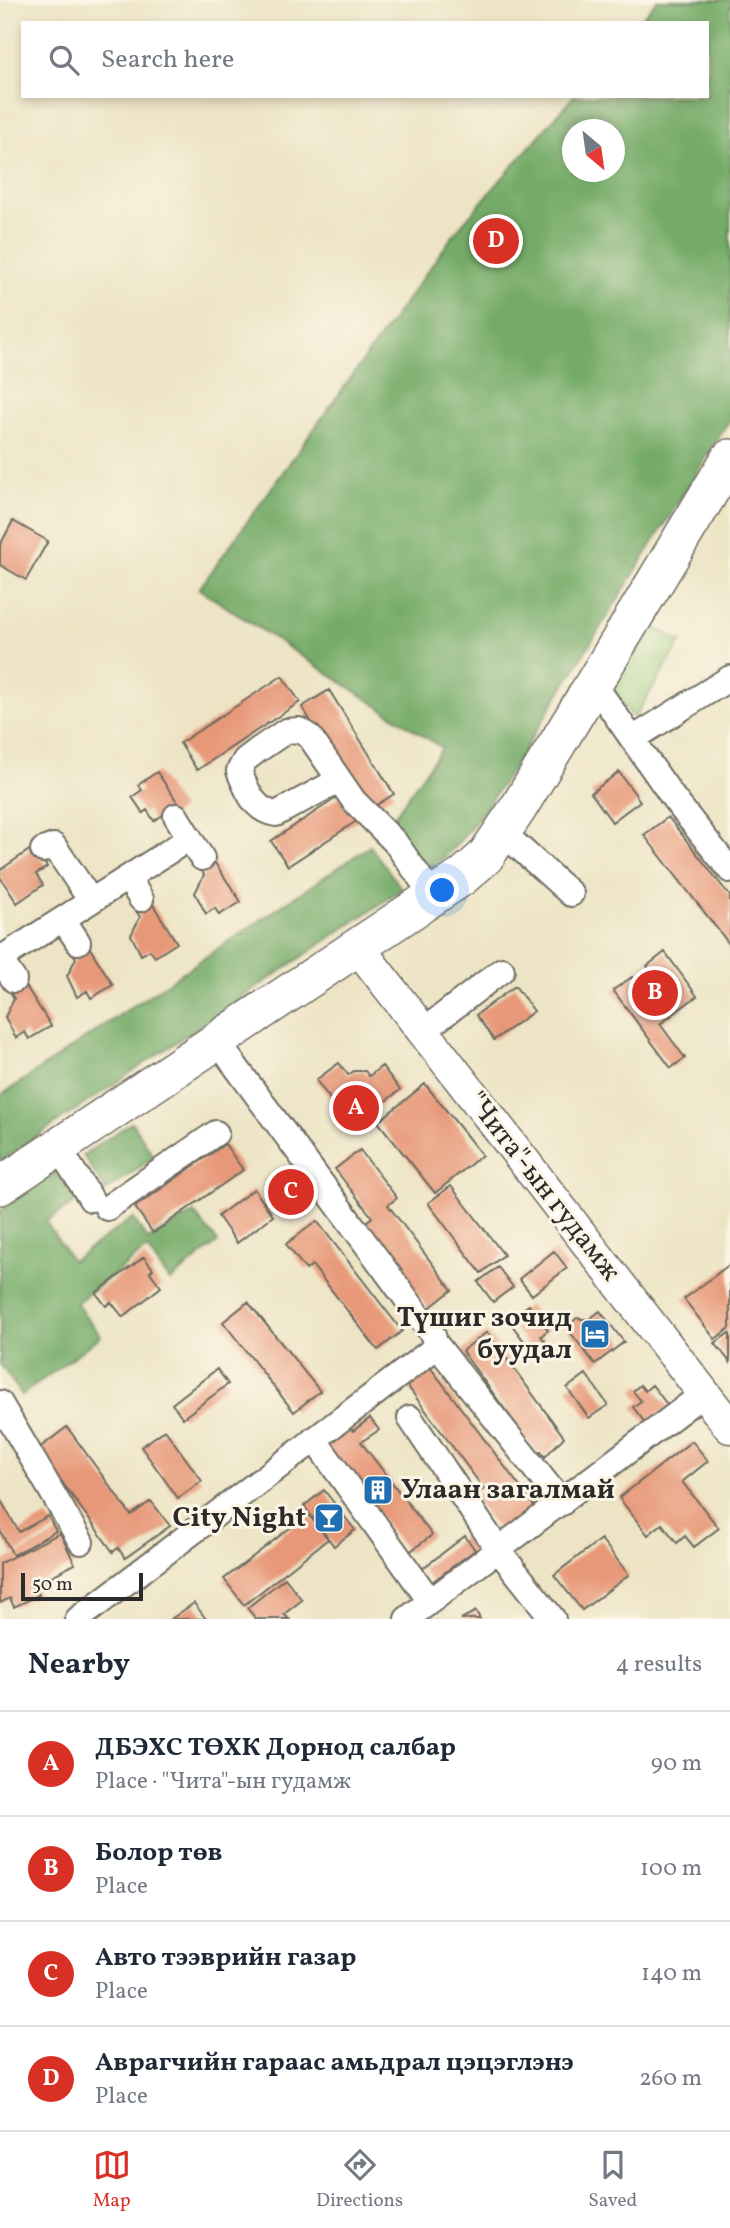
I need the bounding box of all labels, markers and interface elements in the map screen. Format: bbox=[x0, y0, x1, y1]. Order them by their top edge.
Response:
search box bbox=[21, 21, 709, 98]
icon: search bbox=[45, 41, 83, 79]
text: Search here bbox=[101, 42, 234, 78]
north arrow bbox=[562, 119, 625, 182]
pin: D bbox=[473, 215, 519, 267]
your location bbox=[425, 873, 459, 907]
pin: B bbox=[632, 967, 678, 1019]
pin: A bbox=[333, 1082, 379, 1134]
street label: "Чита"-ын гудамж bbox=[457, 1084, 629, 1290]
pin: C bbox=[268, 1166, 314, 1218]
place label: Түшиг зочид буудал bbox=[397, 1299, 572, 1370]
hotel icon: Түшиг зочид буудал bbox=[578, 1317, 612, 1351]
place label: Улаан загалмай bbox=[401, 1471, 615, 1510]
building icon: Улаан загалмай bbox=[361, 1473, 395, 1507]
place label: City Night bbox=[173, 1499, 306, 1538]
bar icon: City Night bbox=[312, 1501, 346, 1535]
scale bar bbox=[21, 1570, 144, 1602]
text: 50 m bbox=[32, 1572, 73, 1598]
text: Nearby bbox=[28, 1644, 130, 1686]
text: 4 results bbox=[616, 1649, 702, 1681]
text: ДБЭХС ТӨХК Дорнод салбар bbox=[95, 1730, 456, 1766]
text: A bbox=[43, 1748, 59, 1780]
text: 90 m bbox=[651, 1748, 702, 1780]
text: Place · "Чита"-ын гудамж bbox=[95, 1766, 351, 1798]
text: Болор төв bbox=[95, 1835, 222, 1871]
text: B bbox=[43, 1853, 59, 1885]
text: 100 m bbox=[640, 1853, 702, 1885]
text: Place bbox=[95, 1871, 148, 1903]
text: Авто тээврийн газар bbox=[95, 1940, 356, 1976]
text: C bbox=[44, 1958, 58, 1990]
text: 140 m bbox=[641, 1958, 702, 1990]
text: Place bbox=[95, 1976, 148, 2008]
text: Аврагчийн гараас амьдрал цэцэглэнэ bbox=[95, 2045, 574, 2081]
text: D bbox=[43, 2063, 59, 2095]
text: 260 m bbox=[639, 2063, 702, 2095]
text: Place bbox=[95, 2081, 148, 2113]
tab: Map bbox=[93, 2146, 131, 2214]
tab: Directions bbox=[316, 2146, 403, 2214]
tab: Saved bbox=[588, 2146, 637, 2214]

